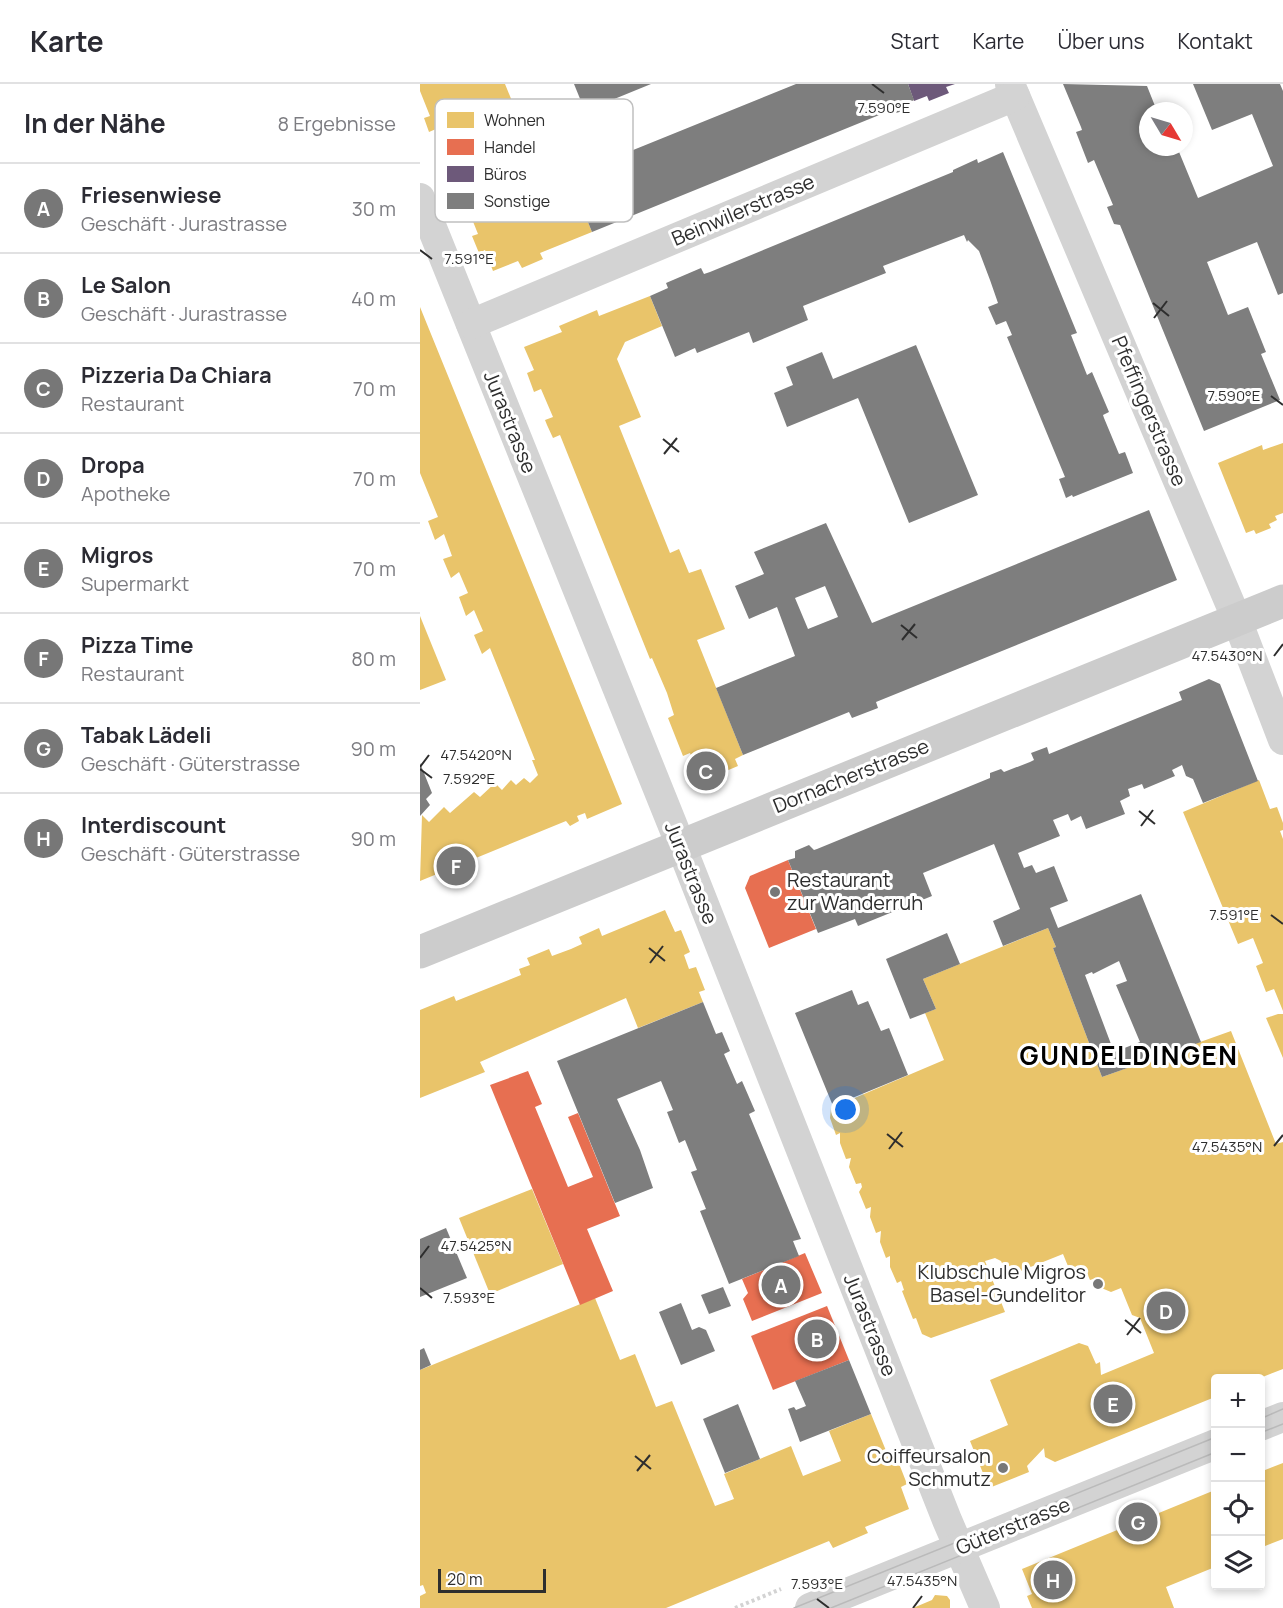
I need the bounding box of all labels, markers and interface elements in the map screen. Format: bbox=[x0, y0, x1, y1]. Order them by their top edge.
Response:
text: Karte bbox=[30, 22, 104, 60]
text: Start bbox=[890, 27, 939, 55]
text: Karte bbox=[972, 27, 1024, 55]
text: Über uns bbox=[1057, 27, 1145, 55]
text: Kontakt bbox=[1178, 27, 1253, 55]
text: 7.590°E bbox=[858, 97, 910, 118]
legend bbox=[435, 99, 633, 222]
north arrow bbox=[1139, 102, 1193, 156]
text: In der Nähe bbox=[24, 105, 166, 141]
text: Wohnen bbox=[484, 109, 545, 131]
text: 8 Ergebnisse bbox=[278, 110, 396, 137]
text: Handel bbox=[484, 136, 536, 158]
text: Büros bbox=[484, 163, 527, 185]
street label: Beinwilerstrasse bbox=[667, 167, 818, 252]
text: Friesenwiese bbox=[81, 180, 222, 210]
text: Sonstige bbox=[484, 190, 550, 212]
text: A bbox=[37, 195, 50, 222]
text: 30 m bbox=[352, 195, 396, 222]
text: Geschäft · Jurastrasse bbox=[81, 210, 287, 237]
text: 7.591°E bbox=[444, 248, 494, 269]
text: Le Salon bbox=[81, 270, 171, 300]
text: B bbox=[37, 285, 50, 312]
text: 40 m bbox=[351, 285, 396, 312]
text: Geschäft · Jurastrasse bbox=[81, 300, 287, 327]
street label: Pfeffingerstrasse bbox=[1106, 332, 1193, 490]
text: Pizzeria Da Chiara bbox=[81, 360, 272, 390]
street label: Jurastrasse bbox=[478, 367, 543, 477]
text: C bbox=[36, 375, 51, 402]
text: 70 m bbox=[353, 375, 396, 402]
text: 7.590°E bbox=[1208, 385, 1260, 406]
text: Restaurant bbox=[81, 390, 185, 417]
text: Dropa bbox=[81, 450, 145, 480]
text: D bbox=[36, 465, 51, 492]
text: 70 m bbox=[353, 465, 396, 492]
text: Apotheke bbox=[81, 480, 170, 507]
text: Migros bbox=[81, 540, 153, 570]
text: E bbox=[38, 555, 49, 582]
text: 70 m bbox=[353, 555, 396, 582]
text: Supermarkt bbox=[81, 570, 189, 597]
text: Pizza Time bbox=[81, 630, 193, 660]
text: F bbox=[38, 645, 49, 672]
text: 80 m bbox=[351, 645, 396, 672]
text: 47.5430°N bbox=[1191, 645, 1263, 666]
text: Restaurant bbox=[81, 660, 185, 687]
text: Tabak Lädeli bbox=[81, 720, 212, 750]
street label: Dornacherstrasse bbox=[769, 732, 933, 819]
text: G bbox=[36, 735, 51, 762]
text: 90 m bbox=[350, 735, 396, 762]
text: 47.5420°N bbox=[440, 744, 512, 765]
pin: C bbox=[686, 748, 726, 794]
text: Geschäft · Güterstrasse bbox=[81, 750, 300, 777]
text: 7.592°E bbox=[443, 768, 495, 789]
text: Interdiscount bbox=[81, 810, 226, 840]
street label: Jurastrasse bbox=[659, 818, 724, 928]
text: H bbox=[36, 825, 51, 852]
text: 90 m bbox=[350, 825, 396, 852]
text: Geschäft · Güterstrasse bbox=[81, 840, 300, 867]
pin: F bbox=[436, 844, 476, 888]
place label: Restaurant zur Wanderruh bbox=[787, 866, 923, 916]
marker: Restaurant zur Wanderruh bbox=[768, 885, 782, 899]
text: 7.591°E bbox=[1209, 904, 1259, 925]
district label: GUNDELDINGEN bbox=[1020, 1037, 1238, 1073]
your location bbox=[831, 1095, 860, 1124]
text: 47.5435°N bbox=[1192, 1136, 1262, 1157]
text: 47.5425°N bbox=[441, 1235, 511, 1256]
place label: Klubschule Migros Basel-Gundelitor bbox=[918, 1258, 1086, 1308]
pin: A bbox=[762, 1262, 800, 1308]
street label: Jurastrasse bbox=[838, 1270, 903, 1380]
marker: Klubschule Migros Basel-Gundelitor bbox=[1091, 1277, 1105, 1291]
text: 7.593°E bbox=[443, 1287, 495, 1308]
pin: D bbox=[1146, 1288, 1186, 1334]
pin: B bbox=[798, 1316, 836, 1362]
map controls bbox=[1211, 1374, 1265, 1590]
button: + bbox=[1211, 1374, 1265, 1428]
pin: E bbox=[1094, 1382, 1132, 1426]
button: − bbox=[1211, 1428, 1265, 1482]
place label: Coiffeursalon Schmutz bbox=[867, 1442, 991, 1492]
marker: Coiffeursalon Schmutz bbox=[996, 1461, 1010, 1475]
button: locate bbox=[1211, 1482, 1265, 1536]
street label: Güterstrasse bbox=[952, 1490, 1074, 1561]
pin: G bbox=[1118, 1500, 1158, 1544]
button: layers bbox=[1211, 1536, 1265, 1590]
pin: H bbox=[1034, 1558, 1072, 1602]
scale bar bbox=[438, 1566, 546, 1594]
text: 20 m bbox=[447, 1568, 483, 1590]
text: 47.5435°N bbox=[887, 1570, 957, 1591]
text: 7.593°E bbox=[791, 1573, 843, 1594]

